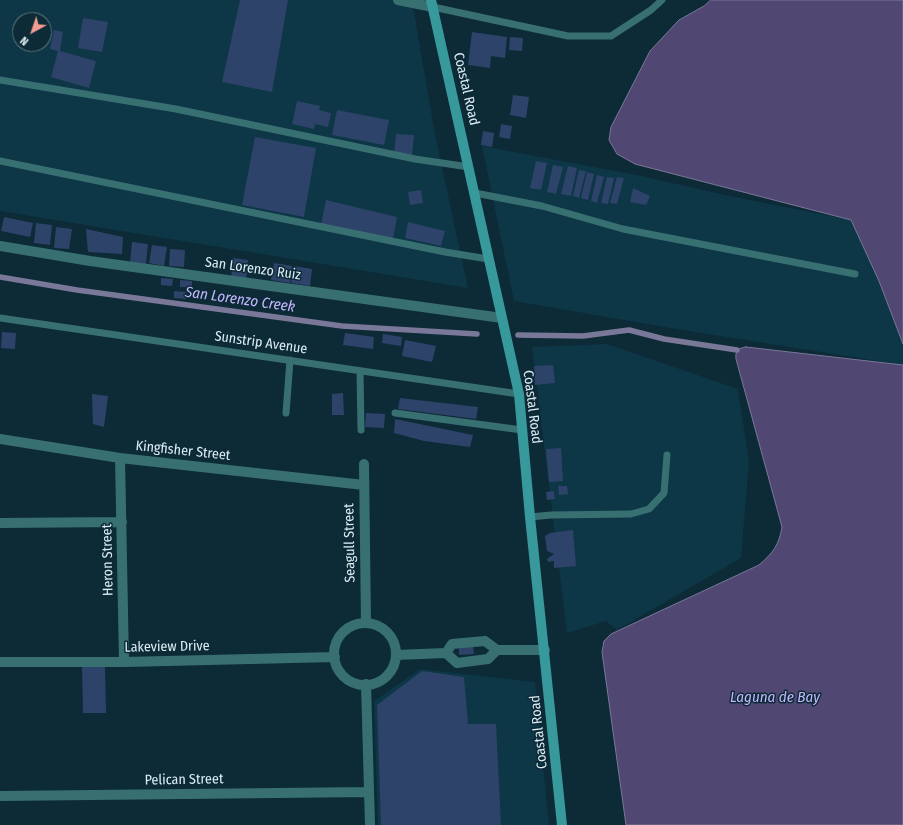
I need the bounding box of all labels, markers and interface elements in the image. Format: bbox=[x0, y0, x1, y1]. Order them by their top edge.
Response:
north arrow bbox=[12, 12, 52, 52]
text: N bbox=[18, 34, 31, 48]
street label: Coastal Road bbox=[449, 51, 483, 127]
street label: San Lorenzo Ruiz bbox=[204, 254, 302, 284]
water label: San Lorenzo Creek bbox=[184, 283, 296, 317]
street label: Sunstrip Avenue bbox=[214, 328, 308, 358]
street label: Coastal Road bbox=[519, 369, 545, 445]
street label: Kingfisher Street bbox=[135, 438, 231, 464]
street label: Seagull Street bbox=[341, 503, 359, 583]
street label: Heron Street bbox=[99, 524, 117, 596]
street label: Lakeview Drive bbox=[124, 638, 210, 656]
water label: Laguna de Bay bbox=[730, 689, 820, 707]
street label: Coastal Road bbox=[527, 694, 551, 770]
street label: Pelican Street bbox=[144, 771, 224, 789]

